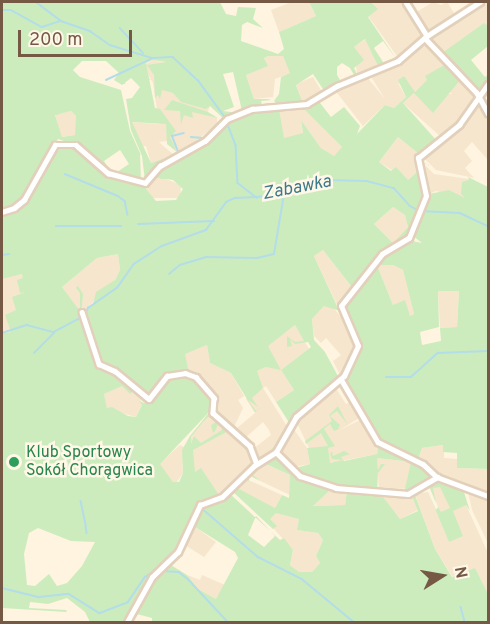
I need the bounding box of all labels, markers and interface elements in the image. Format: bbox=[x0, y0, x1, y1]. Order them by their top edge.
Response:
scale bar bbox=[21, 18, 135, 56]
text: 200 m bbox=[29, 29, 82, 52]
water label: Zabawka bbox=[261, 172, 333, 206]
place label: Klub Sportowy Sokół Chorągwica bbox=[26, 443, 153, 481]
marker: Klub Sportowy Sokół Chorągwica bbox=[7, 455, 21, 469]
north arrow bbox=[412, 546, 472, 606]
text: N bbox=[449, 565, 471, 580]

